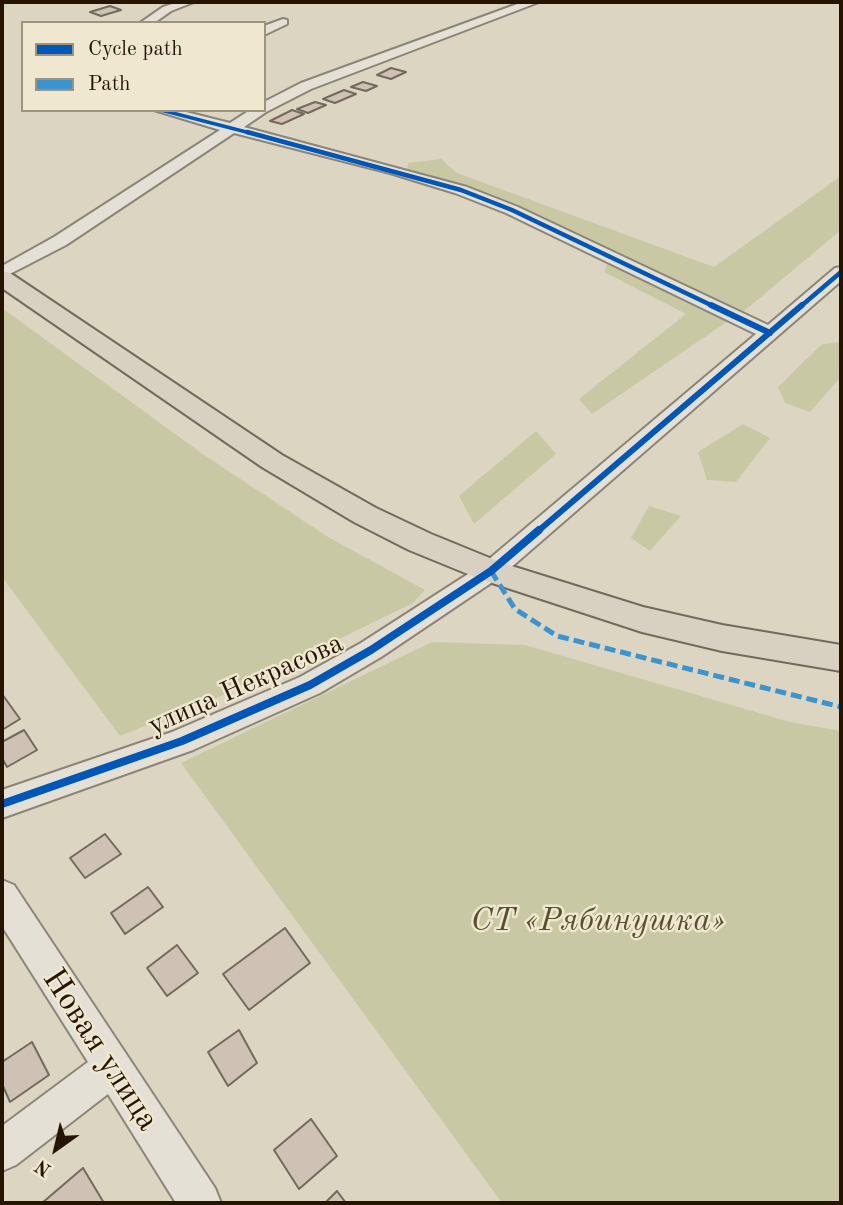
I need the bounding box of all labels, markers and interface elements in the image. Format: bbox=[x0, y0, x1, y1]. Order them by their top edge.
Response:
legend bbox=[21, 21, 266, 112]
text: Cycle path bbox=[88, 39, 183, 60]
text: Path bbox=[88, 74, 131, 95]
street label: улица Некрасова bbox=[143, 627, 349, 743]
park label: СТ «Рябинушка» bbox=[471, 901, 725, 941]
street label: Новая улица bbox=[33, 962, 167, 1138]
north arrow bbox=[21, 1114, 91, 1184]
text: N bbox=[33, 1155, 55, 1179]

